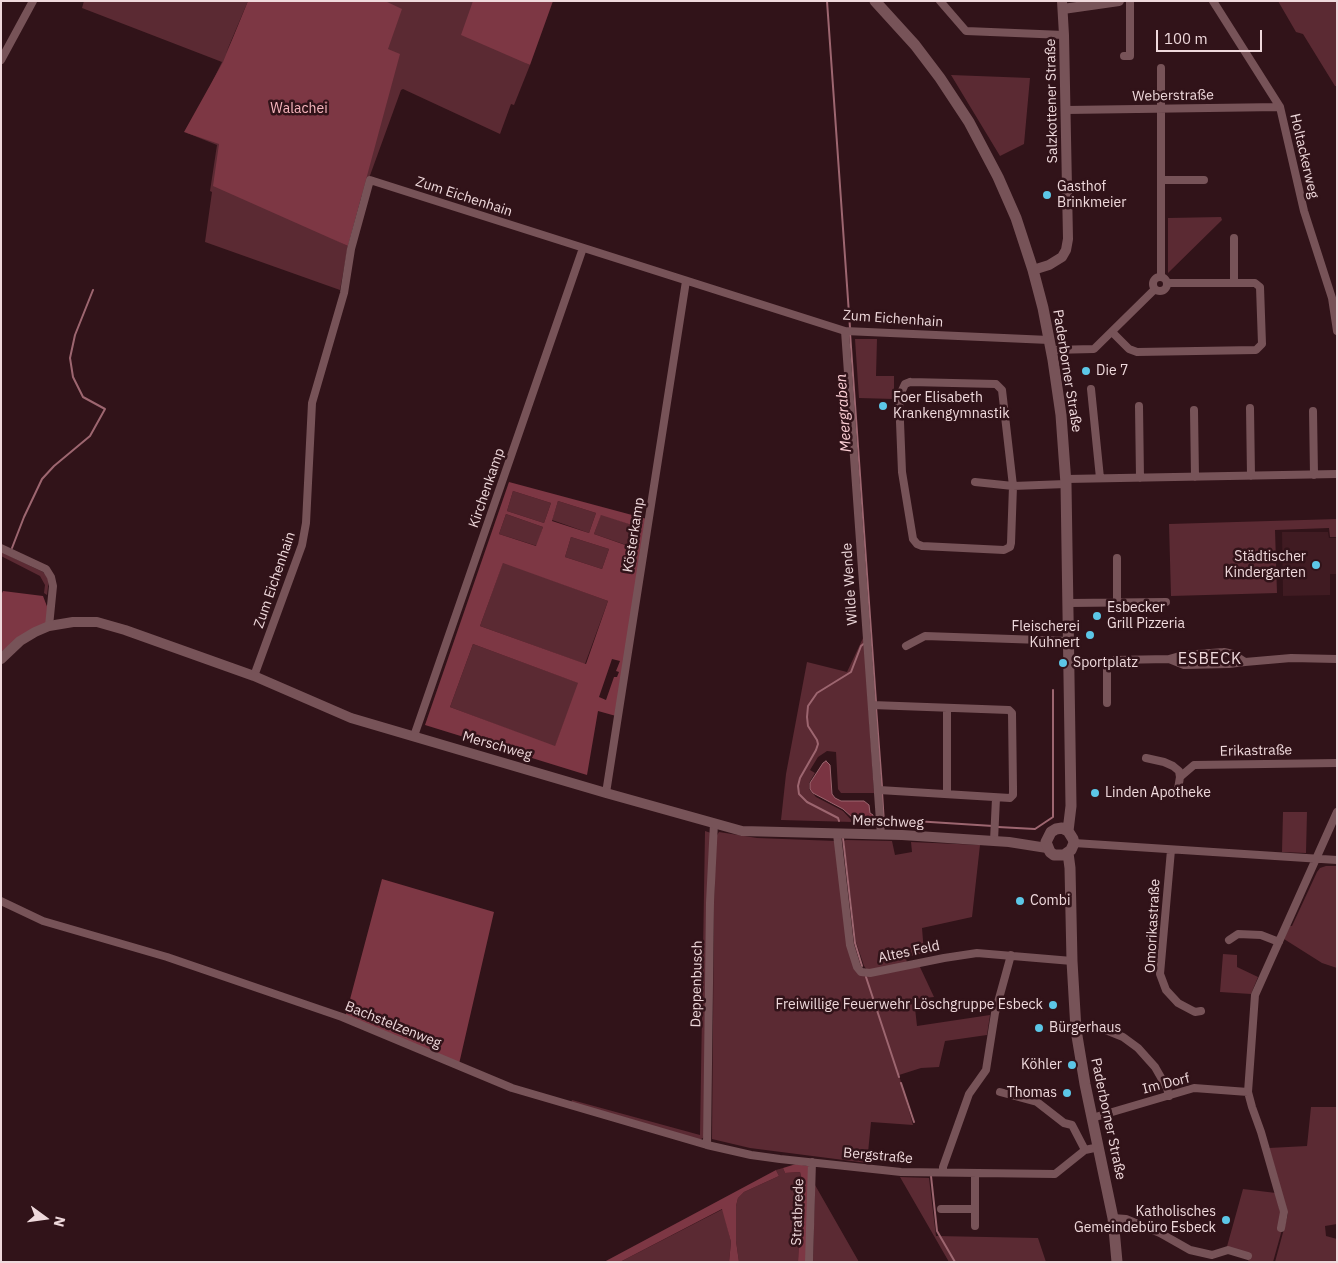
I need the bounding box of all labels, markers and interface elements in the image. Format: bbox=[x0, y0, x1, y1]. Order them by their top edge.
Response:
scale bar bbox=[1158, 20, 1264, 52]
text: 100 m bbox=[1164, 29, 1208, 48]
street label: Salzkottener Straße bbox=[1043, 39, 1061, 163]
street label: Weberstraße bbox=[1132, 87, 1214, 105]
park label: Walachei bbox=[270, 101, 328, 117]
street label: Holtackerweg bbox=[1286, 112, 1322, 200]
street label: Zum Eichenhain bbox=[414, 173, 514, 221]
place label: Gasthof Brinkmeier bbox=[1057, 179, 1126, 212]
marker: Gasthof Brinkmeier bbox=[1041, 189, 1053, 201]
street label: Zum Eichenhain bbox=[842, 307, 944, 331]
street label: Paderborner Straße bbox=[1049, 308, 1085, 434]
place label: Die 7 bbox=[1096, 363, 1128, 379]
marker: Die 7 bbox=[1080, 365, 1092, 377]
water label: Meergraben bbox=[832, 373, 856, 453]
place label: Foer Elisabeth Krankengymnastik bbox=[893, 390, 1010, 422]
marker: Foer Elisabeth Krankengymnastik bbox=[877, 400, 889, 412]
street label: Kirchenkamp bbox=[466, 446, 508, 530]
street label: Kösterkamp bbox=[620, 496, 648, 574]
street label: Zum Eichenhain bbox=[251, 530, 299, 630]
street label: Wilde Wende bbox=[839, 542, 861, 626]
place label: Städtischer Kindergarten bbox=[1225, 549, 1306, 582]
marker: Städtischer Kindergarten bbox=[1310, 559, 1322, 571]
place label: Esbecker Grill Pizzeria bbox=[1107, 600, 1185, 632]
marker: Esbecker Grill Pizzeria bbox=[1091, 610, 1103, 622]
place label: Fleischerei Kuhnert bbox=[1011, 619, 1080, 652]
marker: Fleischerei Kuhnert bbox=[1084, 629, 1096, 641]
district label: ESBECK bbox=[1177, 649, 1243, 669]
place label: Sportplatz bbox=[1073, 655, 1138, 671]
marker: Sportplatz bbox=[1057, 657, 1069, 669]
street label: Merschweg bbox=[460, 728, 534, 764]
street label: Erikastraße bbox=[1220, 742, 1292, 760]
place label: Linden Apotheke bbox=[1105, 785, 1211, 801]
marker: Linden Apotheke bbox=[1089, 787, 1101, 799]
street label: Merschweg bbox=[852, 812, 924, 832]
street label: Omorikastraße bbox=[1142, 879, 1164, 973]
place label: Combi bbox=[1030, 893, 1070, 909]
marker: Combi bbox=[1014, 895, 1026, 907]
street label: Altes Feld bbox=[877, 937, 941, 967]
street label: Deppenbusch bbox=[688, 940, 706, 1028]
place label: Freiwillige Feuerwehr Löschgruppe Esbeck bbox=[775, 997, 1043, 1013]
street label: Bachstelzenweg bbox=[342, 998, 444, 1052]
marker: Freiwillige Feuerwehr Löschgruppe Esbeck bbox=[1047, 999, 1059, 1011]
place label: Bürgerhaus bbox=[1049, 1020, 1121, 1036]
marker: Bürgerhaus bbox=[1033, 1022, 1045, 1034]
place label: Köhler bbox=[1021, 1057, 1062, 1073]
street label: Paderborner Straße bbox=[1087, 1057, 1129, 1181]
marker: Köhler bbox=[1066, 1059, 1078, 1071]
street label: Im Dorf bbox=[1141, 1070, 1191, 1098]
place label: Thomas bbox=[1007, 1085, 1057, 1101]
marker: Thomas bbox=[1061, 1087, 1073, 1099]
street label: Bergstraße bbox=[842, 1145, 914, 1167]
street label: Stratbrede bbox=[788, 1178, 808, 1246]
north arrow bbox=[20, 1193, 70, 1243]
place label: Katholisches Gemeindebüro Esbeck bbox=[1074, 1204, 1216, 1236]
marker: Katholisches Gemeindebüro Esbeck bbox=[1220, 1214, 1232, 1226]
text: N bbox=[50, 1215, 70, 1229]

